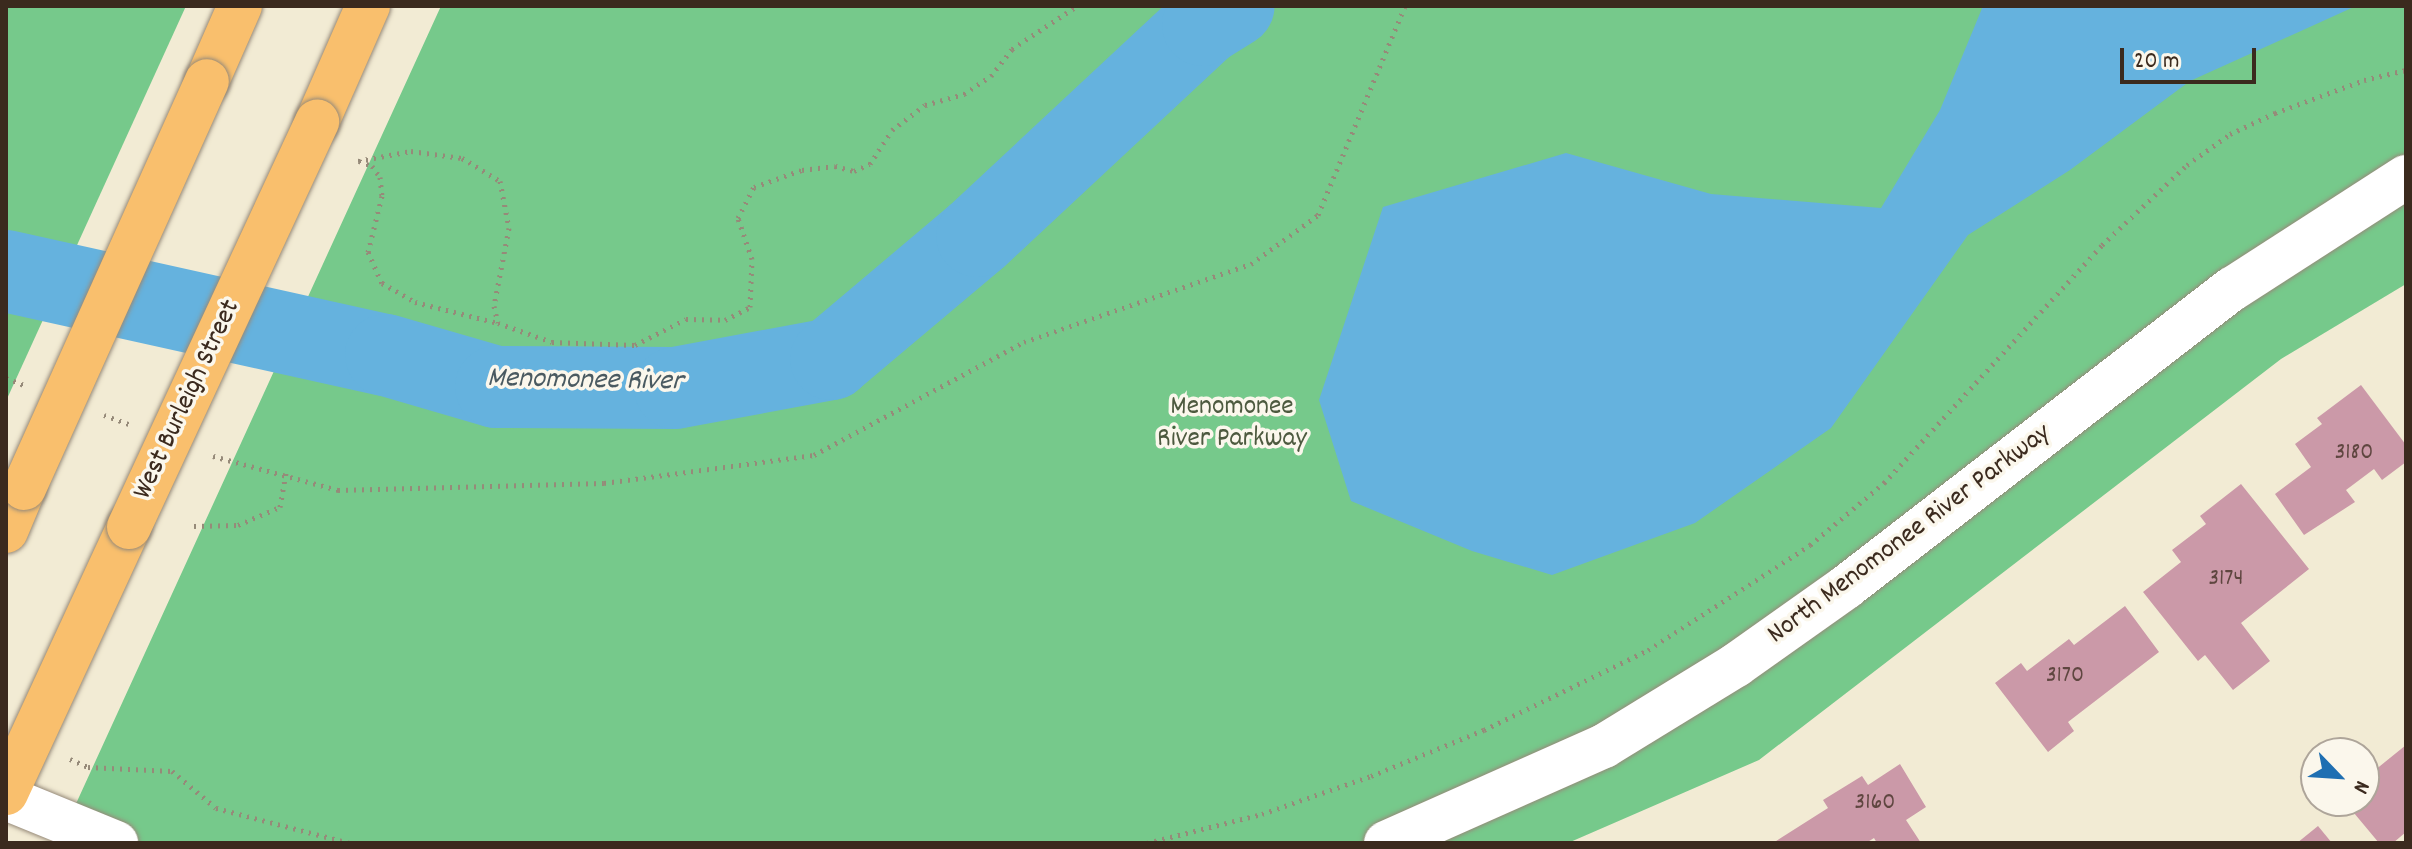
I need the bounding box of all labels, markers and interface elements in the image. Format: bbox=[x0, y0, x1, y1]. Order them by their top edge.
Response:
scale bar bbox=[2124, 32, 2260, 82]
text: 20 m bbox=[2134, 45, 2180, 79]
street label: West Burleigh Street bbox=[127, 295, 249, 505]
water label: Menomonee River bbox=[487, 362, 683, 402]
park label: Menomonee River Parkway bbox=[1157, 391, 1307, 457]
street label: North Menomonee River Parkway bbox=[1762, 418, 2058, 652]
house number: 3180 bbox=[2335, 440, 2373, 468]
house number: 3174 bbox=[2208, 566, 2244, 594]
house number: 3170 bbox=[2046, 663, 2084, 691]
north arrow bbox=[2300, 737, 2380, 817]
text: N bbox=[2344, 775, 2377, 798]
house number: 3160 bbox=[1855, 790, 1895, 818]

